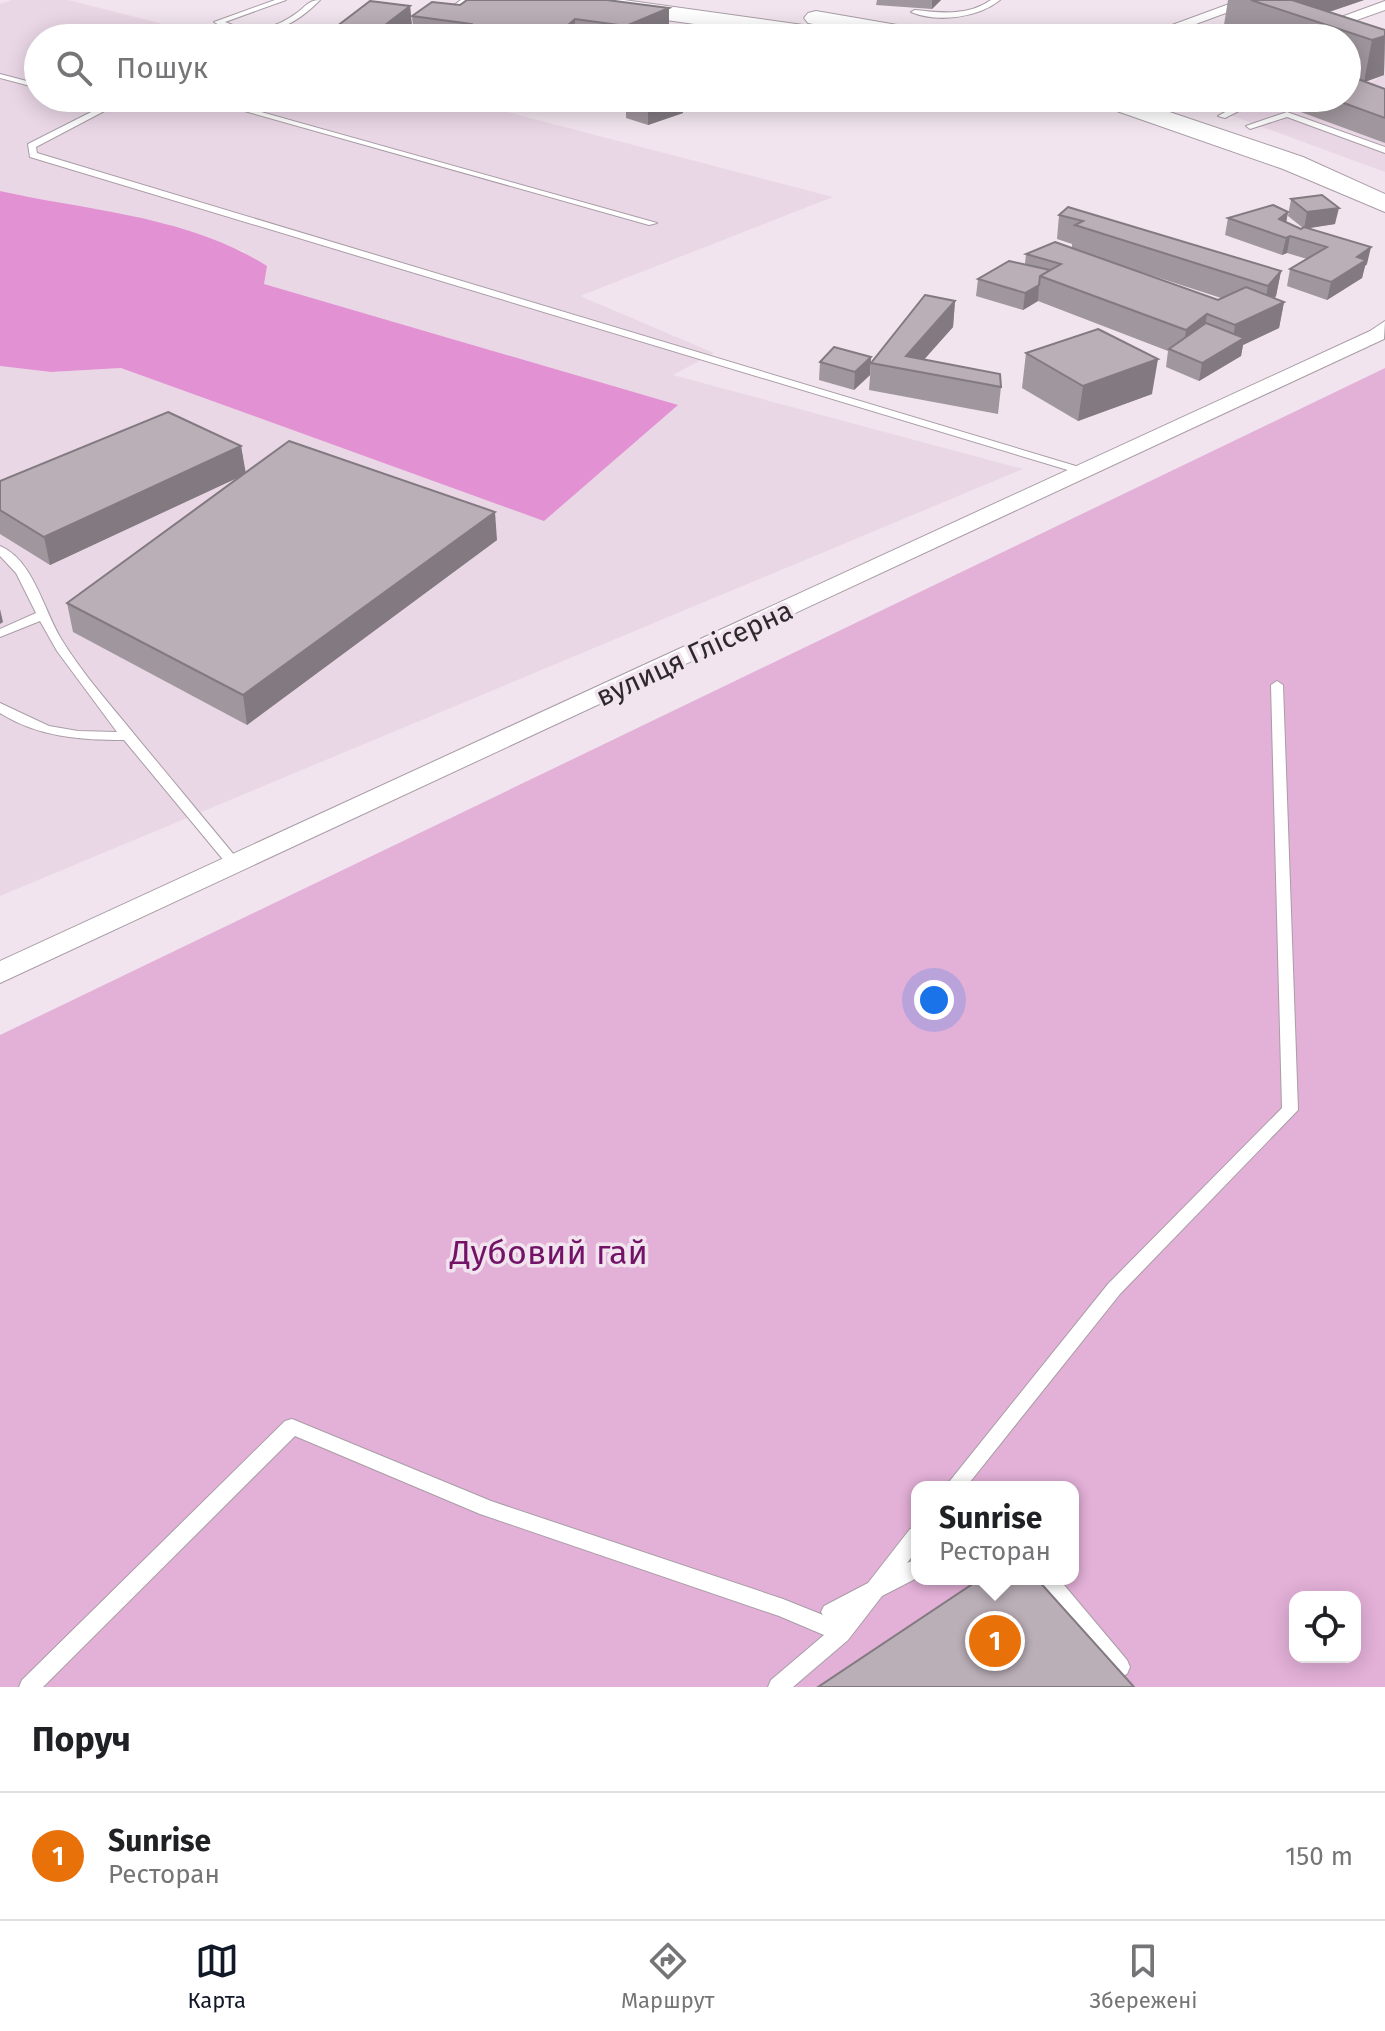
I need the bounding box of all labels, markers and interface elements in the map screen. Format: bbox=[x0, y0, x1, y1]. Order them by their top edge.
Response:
search box bbox=[24, 24, 1361, 112]
icon: search bbox=[52, 46, 96, 90]
text: Пошук bbox=[116, 50, 208, 86]
street label: вулиця Глісерна bbox=[591, 593, 798, 713]
your location bbox=[914, 980, 954, 1020]
park label: Дубовий гай bbox=[449, 1232, 648, 1273]
popup bbox=[911, 1481, 1079, 1585]
text: Sunrise bbox=[939, 1500, 1042, 1536]
text: Ресторан bbox=[939, 1536, 1051, 1567]
map controls bbox=[1289, 1591, 1361, 1663]
button: locate bbox=[1289, 1591, 1361, 1663]
pin: 1 bbox=[969, 1611, 1021, 1671]
text: Поруч bbox=[32, 1719, 131, 1760]
text: Sunrise bbox=[108, 1823, 211, 1859]
text: 1 bbox=[52, 1841, 64, 1872]
text: 150 m bbox=[1285, 1841, 1353, 1872]
text: Ресторан bbox=[108, 1859, 220, 1890]
tab: Карта bbox=[188, 1939, 246, 2014]
tab: Маршрут bbox=[621, 1939, 714, 2014]
tab: Збережені bbox=[1090, 1939, 1197, 2014]

